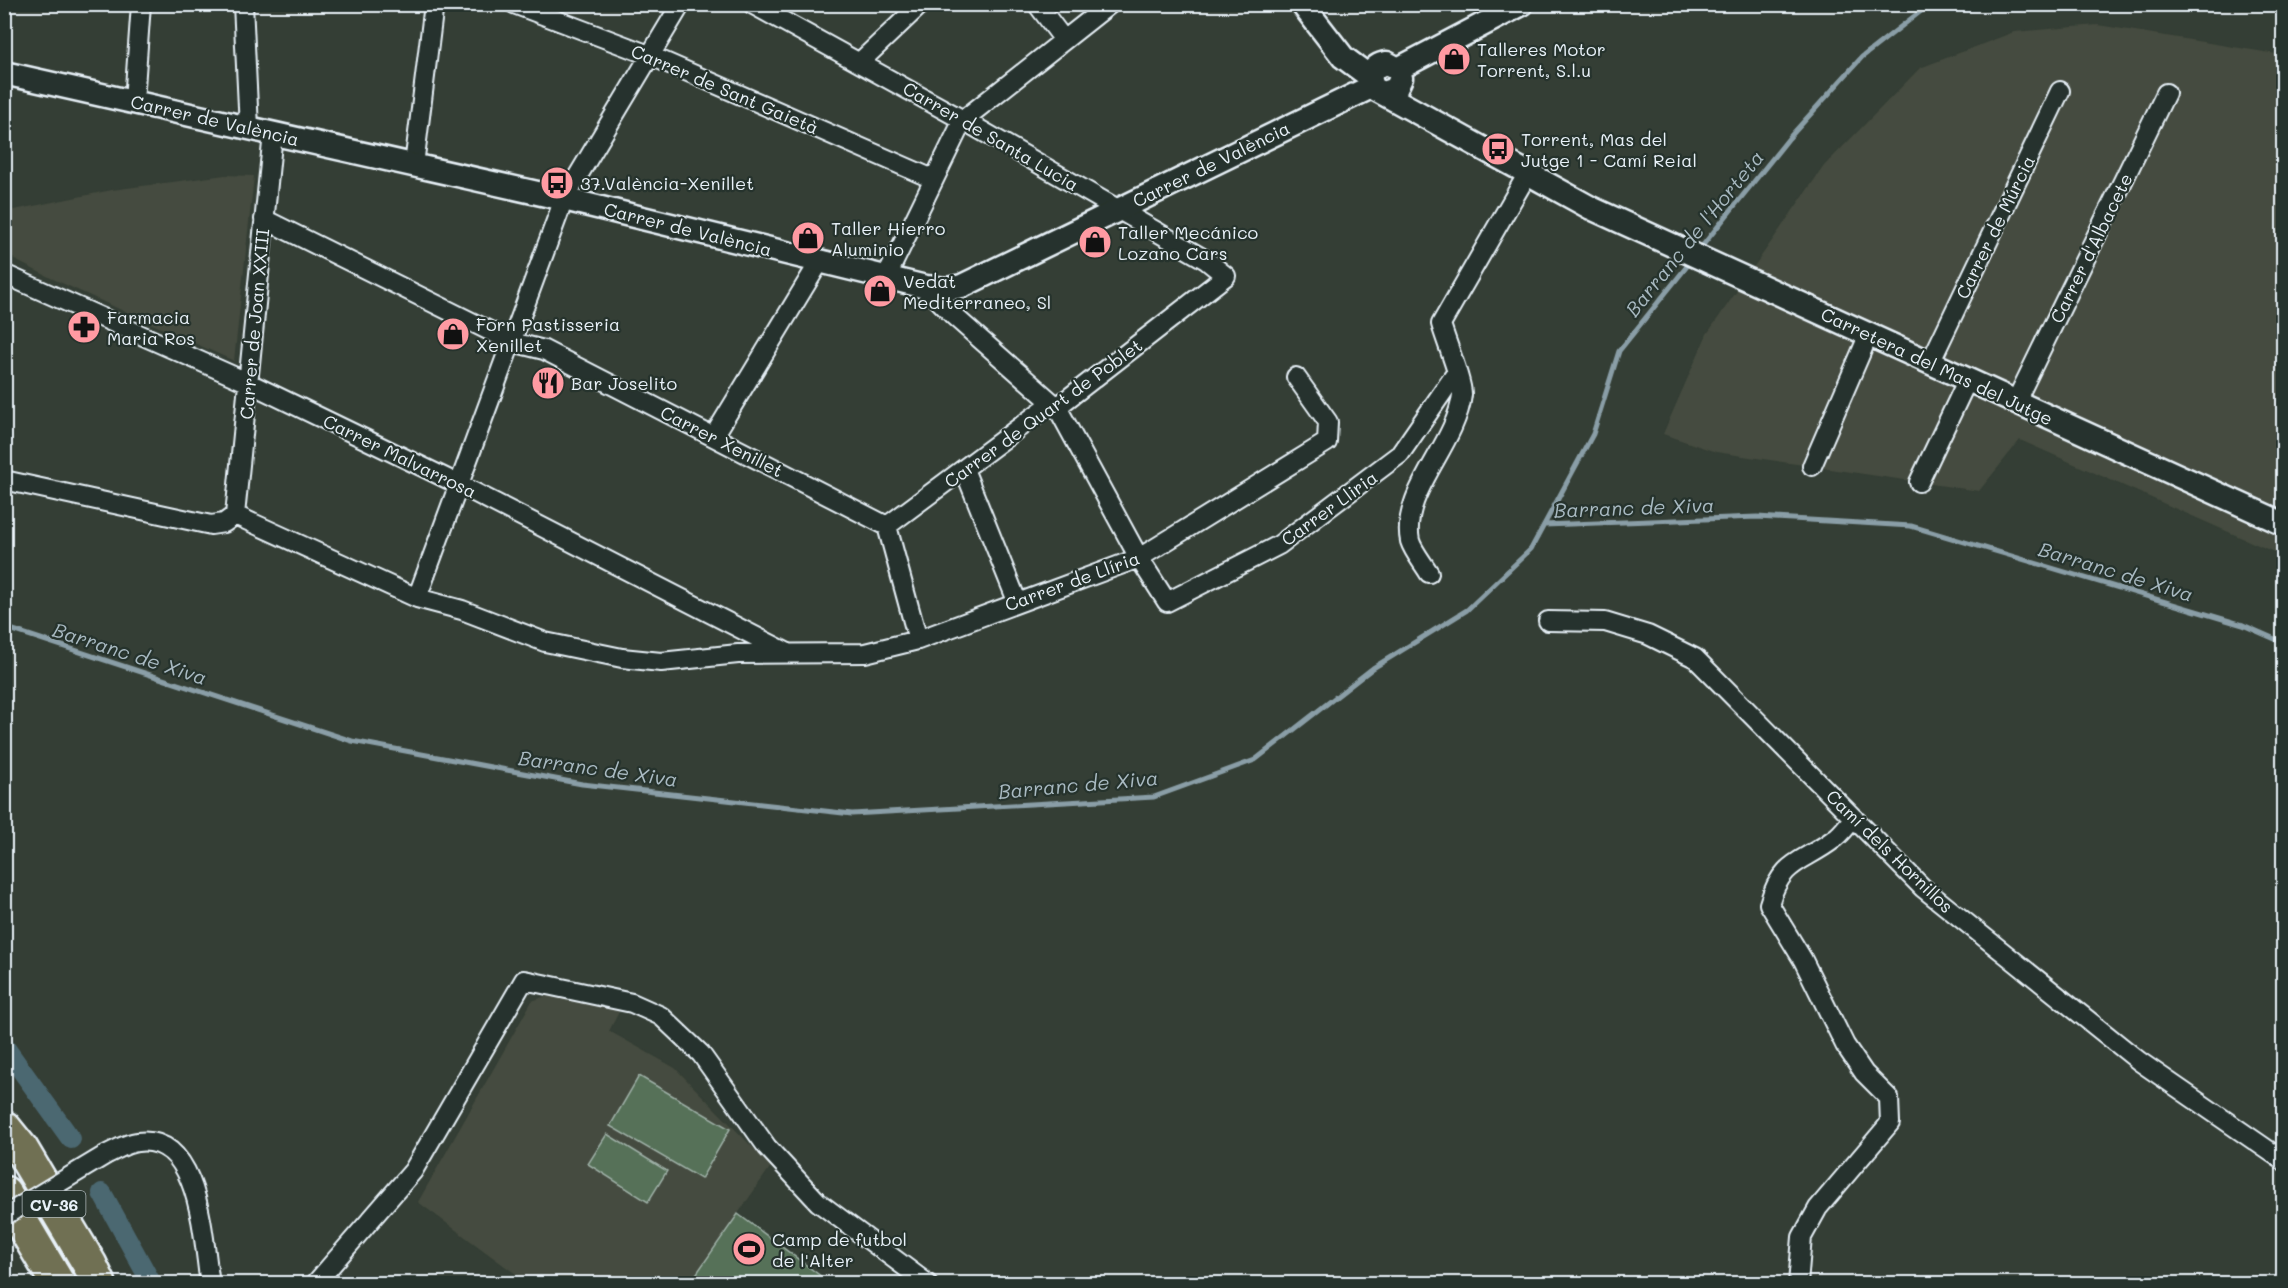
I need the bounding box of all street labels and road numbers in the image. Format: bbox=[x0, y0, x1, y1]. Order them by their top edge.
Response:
street label: Carrer de Sant Gaietà bbox=[627, 39, 823, 139]
street label: Carrer de Santa Lucia bbox=[899, 76, 1083, 196]
street label: Carrer de València bbox=[128, 89, 302, 151]
street label: Carrer de València bbox=[1128, 115, 1294, 213]
street label: Carrer de Múrcia bbox=[1950, 151, 2040, 303]
street label: Carrer d'Albacete bbox=[2044, 169, 2138, 327]
street label: Carrer de València bbox=[602, 197, 774, 261]
street label: Carrer de Joan XXIII bbox=[234, 227, 274, 420]
street label: Carretera del Mas del Jutge bbox=[1817, 302, 2057, 430]
street label: Carrer de Quart de Poblet bbox=[939, 333, 1147, 493]
street label: Carrer Xenillet bbox=[657, 400, 787, 482]
street label: Carrer Malvarrosa bbox=[319, 408, 481, 504]
street label: Carrer Lliria bbox=[1276, 465, 1382, 551]
street label: Carrer de Llíria bbox=[1001, 545, 1143, 617]
street label: Camí dels Hornillos bbox=[1821, 784, 1959, 918]
road number: CV-36 bbox=[22, 1191, 86, 1217]

